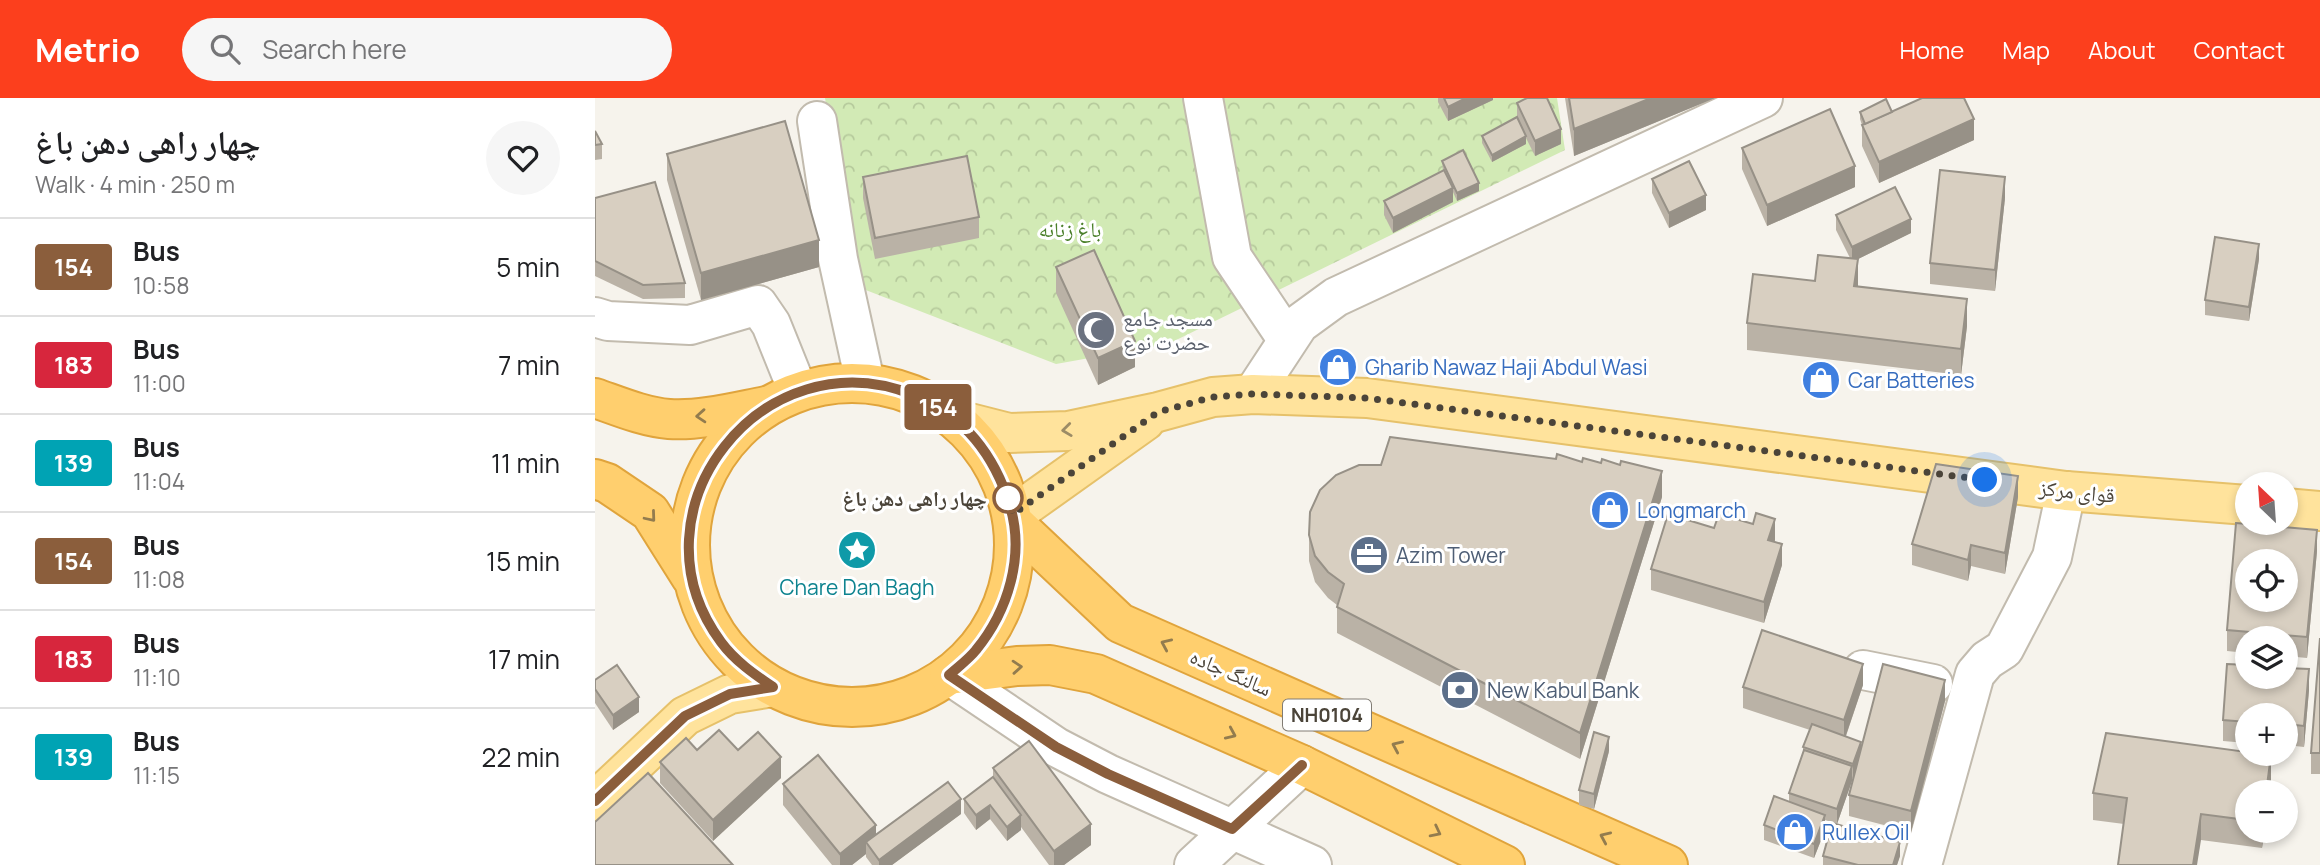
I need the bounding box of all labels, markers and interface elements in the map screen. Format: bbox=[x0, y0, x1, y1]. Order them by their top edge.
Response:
search box bbox=[182, 18, 672, 81]
text: Metrio bbox=[35, 27, 140, 72]
icon: search bbox=[206, 30, 244, 68]
text: Search here bbox=[262, 31, 407, 67]
text: Home bbox=[1899, 33, 1964, 66]
text: Map bbox=[2002, 33, 2050, 66]
text: About bbox=[2088, 33, 2156, 66]
text: Contact bbox=[2194, 33, 2285, 66]
text: چهار راهی دهن باغ bbox=[35, 119, 261, 164]
button: heart bbox=[486, 121, 560, 195]
text: Walk · 4 min · 250 m bbox=[35, 168, 235, 200]
park label: باغ زنانه bbox=[1039, 215, 1101, 243]
text: Bus bbox=[133, 233, 180, 269]
text: 5 min bbox=[496, 249, 560, 285]
text: 154 bbox=[54, 250, 93, 283]
text: 10:58 bbox=[133, 269, 190, 301]
place label: مسجد جامع حضرت نوع bbox=[1123, 304, 1213, 356]
mosque icon: مسجد جامع حضرت نوع bbox=[1075, 309, 1117, 351]
text: Bus bbox=[133, 331, 180, 367]
shop icon: Gharib Nawaz Haji Abdul Wasi bbox=[1317, 346, 1359, 388]
text: 7 min bbox=[498, 347, 560, 383]
text: 183 bbox=[54, 348, 93, 381]
place label: Gharib Nawaz Haji Abdul Wasi bbox=[1365, 353, 1648, 381]
shop icon: Car Batteries bbox=[1800, 359, 1842, 401]
place label: Car Batteries bbox=[1848, 366, 1975, 394]
text: 11:00 bbox=[133, 367, 186, 399]
line badge: 154 bbox=[898, 384, 978, 430]
text: 154 bbox=[918, 390, 958, 423]
one-way arrow bbox=[695, 408, 706, 423]
one-way arrow bbox=[1061, 422, 1073, 437]
text: Bus bbox=[133, 429, 180, 465]
text: 11 min bbox=[491, 445, 560, 481]
text: 139 bbox=[54, 446, 93, 479]
your location bbox=[1967, 462, 2002, 497]
text: 11:04 bbox=[133, 465, 185, 497]
north arrow bbox=[2235, 472, 2298, 536]
map controls bbox=[2235, 472, 2298, 843]
street label: قوای مرکز bbox=[2037, 473, 2116, 509]
marker: چهار راهی دهن باغ bbox=[993, 483, 1023, 513]
place label: چهار راهی دهن باغ bbox=[842, 484, 987, 512]
shop icon: Longmarch bbox=[1589, 489, 1631, 531]
place label: Longmarch bbox=[1637, 496, 1746, 524]
one-way arrow bbox=[642, 509, 655, 522]
text: Bus bbox=[133, 527, 180, 563]
place icon: Chare Dan Bagh bbox=[836, 529, 878, 571]
office icon: Azim Tower bbox=[1348, 534, 1390, 576]
place label: Azim Tower bbox=[1396, 541, 1506, 569]
text: 15 min bbox=[486, 543, 560, 579]
text: 154 bbox=[54, 544, 93, 577]
button: locate bbox=[2235, 549, 2298, 612]
text: 11:08 bbox=[133, 563, 185, 595]
place label: Chare Dan Bagh bbox=[780, 573, 934, 601]
text: Bus bbox=[133, 625, 180, 661]
button: layers bbox=[2235, 626, 2298, 689]
one-way arrow bbox=[1161, 638, 1174, 652]
text: 17 min bbox=[488, 641, 560, 677]
text: 183 bbox=[54, 642, 93, 675]
street label: سالنگ جاده bbox=[1186, 642, 1276, 702]
one-way arrow bbox=[1012, 660, 1023, 675]
text: 11:10 bbox=[133, 661, 181, 693]
bank icon: New Kabul Bank bbox=[1439, 669, 1481, 711]
place label: New Kabul Bank bbox=[1487, 676, 1640, 704]
road number: NH0104 bbox=[1283, 700, 1371, 730]
button: + bbox=[2235, 703, 2298, 766]
text: Bus bbox=[133, 723, 180, 759]
one-way arrow bbox=[1224, 725, 1236, 739]
text: 22 min bbox=[482, 739, 560, 775]
text: 139 bbox=[54, 740, 93, 773]
one-way arrow bbox=[1392, 740, 1404, 754]
text: 11:15 bbox=[133, 759, 180, 791]
button: − bbox=[2235, 780, 2298, 843]
shop icon: Rullex Oil bbox=[1774, 811, 1816, 853]
place label: Rullex Oil bbox=[1822, 818, 1910, 846]
one-way arrow bbox=[1429, 824, 1441, 838]
one-way arrow bbox=[1600, 832, 1612, 846]

